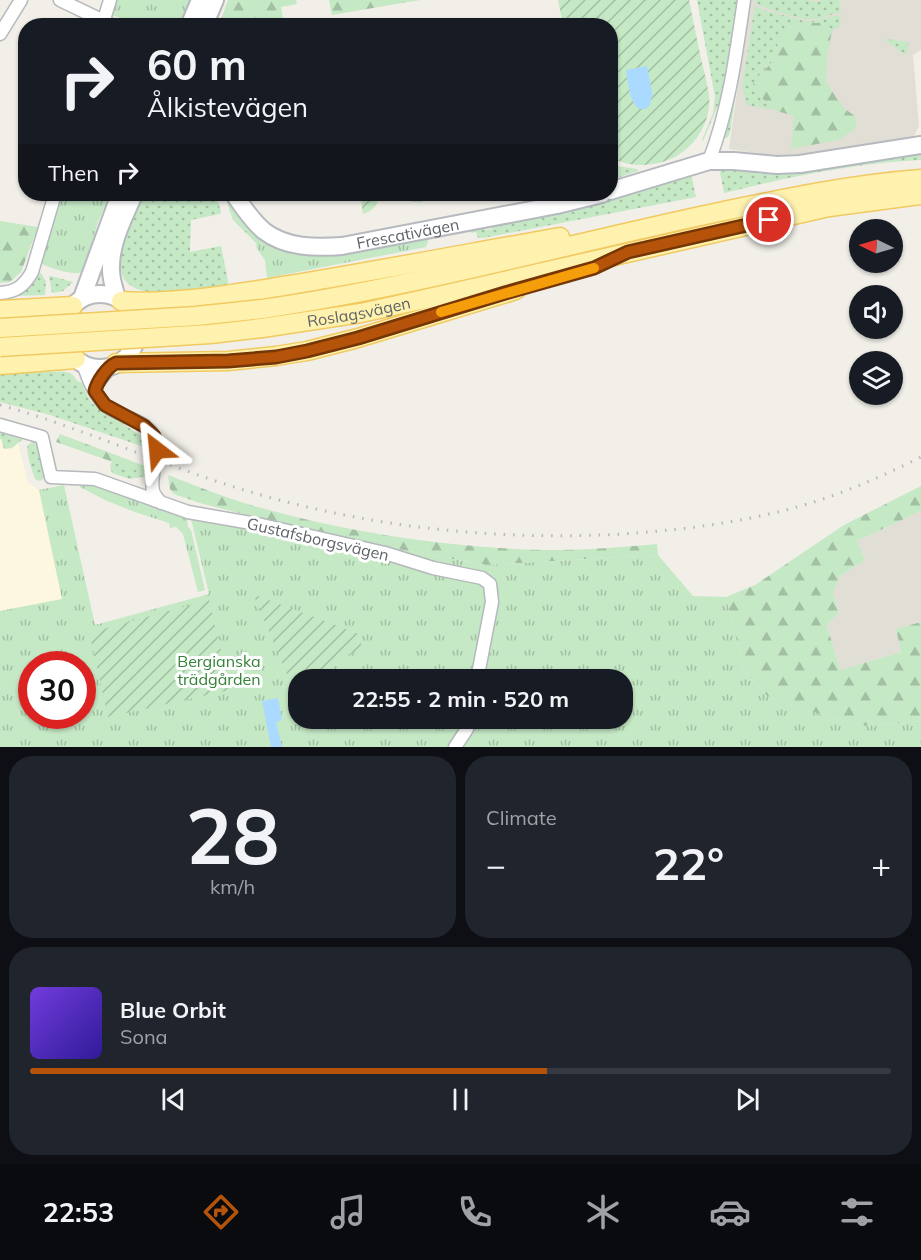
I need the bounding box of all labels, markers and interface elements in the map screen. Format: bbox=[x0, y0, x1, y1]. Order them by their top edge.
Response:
text: 60 m bbox=[147, 38, 247, 91]
icon: right bbox=[48, 42, 126, 120]
text: Ålkistevägen bbox=[147, 90, 308, 124]
icon: right bbox=[111, 156, 144, 189]
text: Then bbox=[48, 159, 99, 187]
pin bbox=[743, 194, 794, 245]
icon: arrive bbox=[752, 203, 785, 236]
street label: Frescativägen bbox=[355, 214, 461, 253]
north arrow bbox=[849, 219, 903, 273]
map controls bbox=[849, 219, 903, 405]
button: sound bbox=[849, 285, 903, 339]
street label: Roslagsvägen bbox=[306, 292, 412, 331]
button: layers bbox=[849, 351, 903, 405]
position arrow bbox=[125, 418, 189, 482]
street label: Gustafsborgsvägen bbox=[245, 513, 391, 565]
speed limit sign: 30 bbox=[18, 651, 96, 729]
park label: Bergianska trädgården bbox=[177, 651, 261, 689]
text: 22:55 · 2 min · 520 m bbox=[352, 685, 569, 713]
text: 28 bbox=[186, 786, 279, 884]
text: Climate bbox=[486, 805, 557, 830]
text: 22° bbox=[653, 835, 724, 891]
text: − bbox=[486, 844, 506, 885]
text: + bbox=[871, 844, 891, 885]
text: km/h bbox=[210, 874, 255, 899]
text: Blue Orbit bbox=[120, 996, 226, 1024]
text: Sona bbox=[120, 1024, 168, 1049]
icon: previous bbox=[157, 1083, 190, 1116]
icon: pause bbox=[444, 1083, 477, 1116]
icon: next bbox=[731, 1083, 764, 1116]
icon: directions bbox=[200, 1191, 242, 1233]
icon: music bbox=[327, 1191, 369, 1233]
icon: phone bbox=[454, 1191, 496, 1233]
icon: climate bbox=[582, 1191, 624, 1233]
icon: car bbox=[709, 1191, 751, 1233]
icon: filters bbox=[836, 1191, 878, 1233]
text: 22:53 bbox=[43, 1195, 114, 1229]

